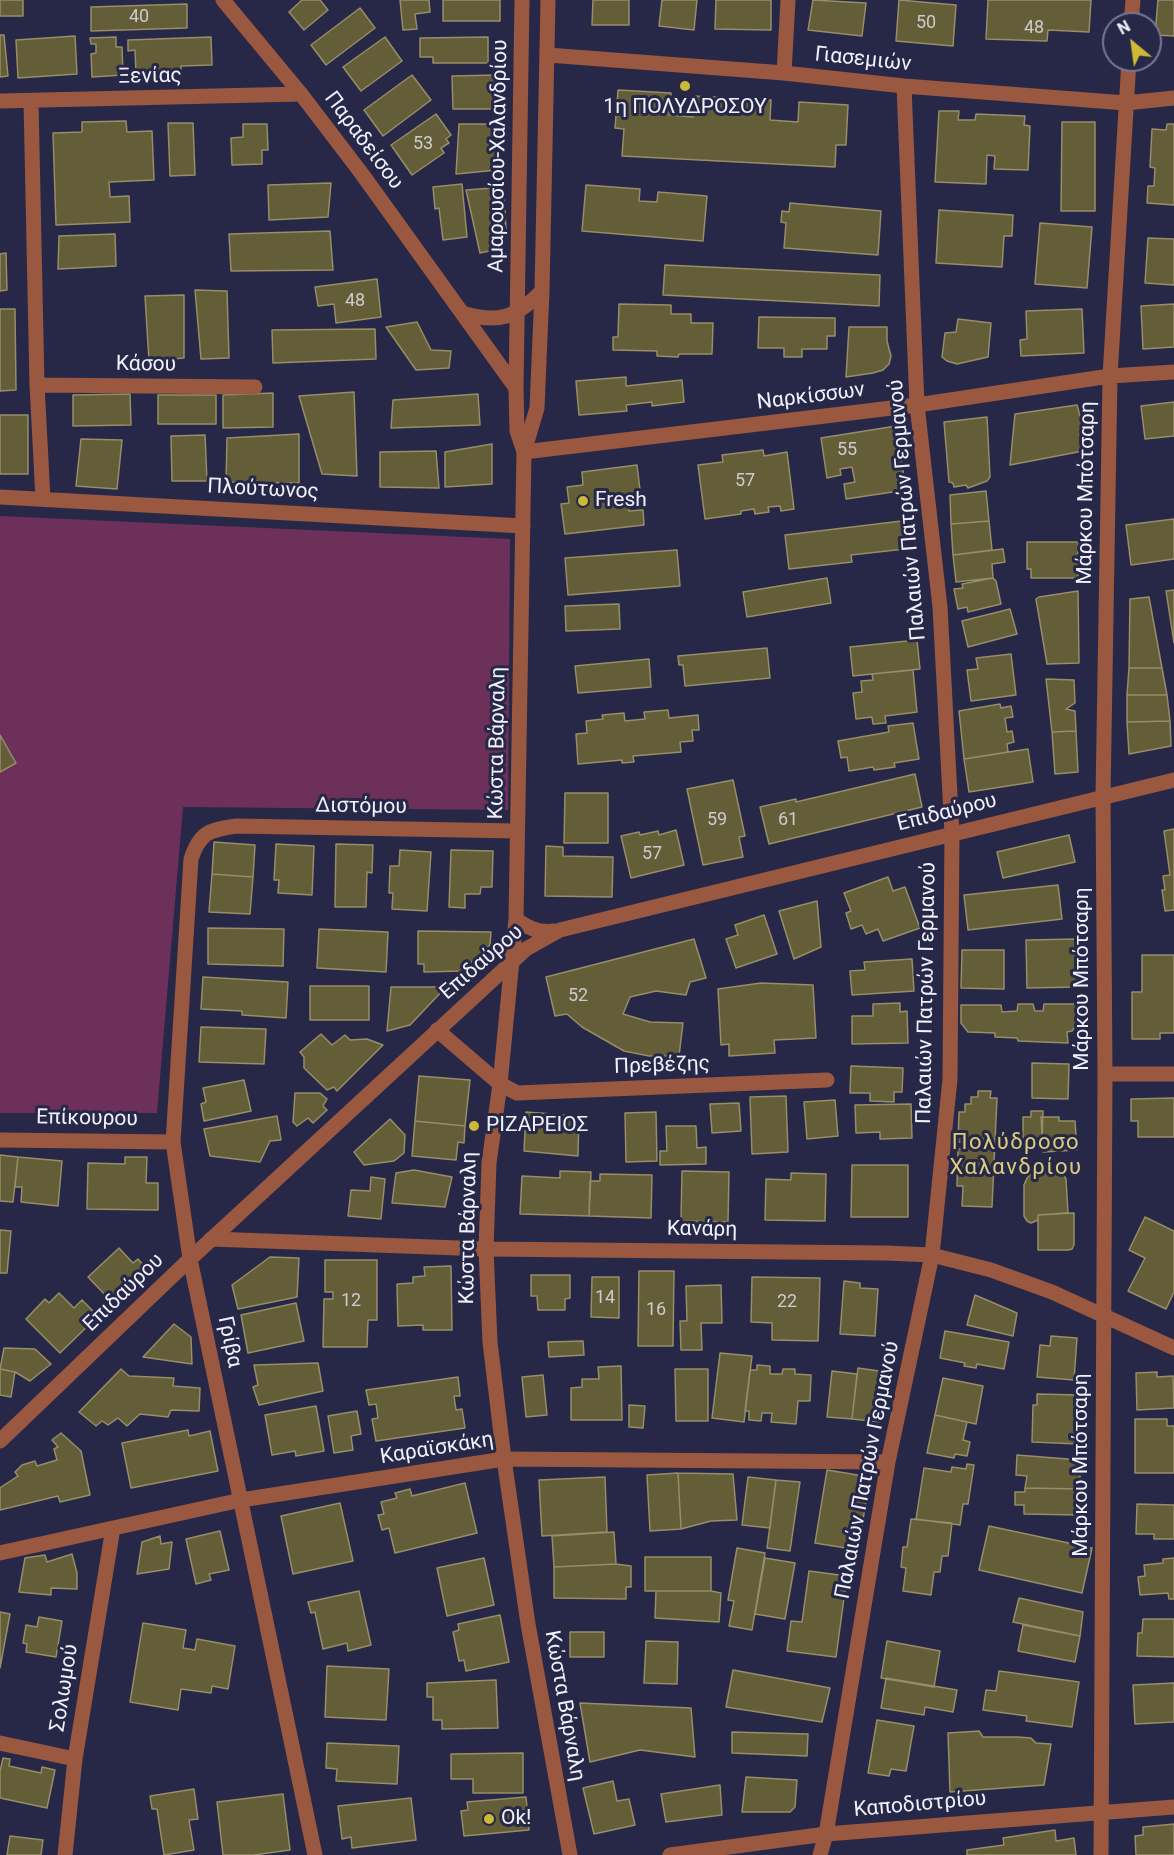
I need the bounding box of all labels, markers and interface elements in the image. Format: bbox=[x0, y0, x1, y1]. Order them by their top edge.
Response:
house number: 40 bbox=[129, 6, 149, 28]
house number: 50 bbox=[916, 12, 936, 34]
north arrow bbox=[1102, 12, 1162, 72]
house number: 48 bbox=[1024, 17, 1044, 39]
text: N bbox=[1114, 17, 1134, 39]
street label: Αμαρουσίου-Χαλανδρίου bbox=[484, 39, 514, 273]
street label: Γιασεμιών bbox=[814, 42, 912, 78]
street label: Ξενίας bbox=[118, 64, 182, 90]
marker: 1η ΠΟΛΥΔΡΟΣΟΥ bbox=[678, 79, 692, 93]
street label: Παραδείσου bbox=[318, 87, 408, 195]
place label: 1η ΠΟΛΥΔΡΟΣΟΥ bbox=[603, 95, 767, 121]
house number: 53 bbox=[413, 133, 433, 155]
house number: 48 bbox=[345, 290, 365, 312]
street label: Κάσου bbox=[116, 352, 176, 378]
street label: Ναρκίσσων bbox=[756, 378, 866, 416]
street label: Παλαιών Πατρών Γερμανού bbox=[884, 378, 932, 642]
street label: Μάρκου Μπότσαρη bbox=[1073, 401, 1101, 585]
house number: 55 bbox=[837, 439, 857, 461]
house number: 57 bbox=[735, 470, 755, 492]
street label: Πλούτωνος bbox=[207, 475, 319, 505]
place label: Fresh bbox=[595, 488, 647, 514]
marker: Fresh bbox=[576, 494, 590, 508]
street label: Κώστα Βάρναλη bbox=[484, 666, 512, 820]
street label: Επιδαύρου bbox=[895, 788, 999, 838]
street label: Διστόμου bbox=[315, 794, 407, 820]
house number: 59 bbox=[707, 809, 727, 831]
house number: 61 bbox=[778, 809, 798, 831]
house number: 57 bbox=[642, 843, 662, 865]
street label: Παλαιών Πατρών Γερμανού bbox=[912, 862, 942, 1124]
street label: Μάρκου Μπότσαρη bbox=[1070, 887, 1096, 1071]
street label: Επιδαύρου bbox=[435, 920, 529, 1006]
house number: 52 bbox=[568, 985, 588, 1007]
street label: Πρεβέζης bbox=[614, 1052, 710, 1080]
street label: Επίκουρου bbox=[36, 1106, 138, 1132]
place label: ΡΙΖΑΡΕΙΟΣ bbox=[486, 1113, 589, 1139]
marker: ΡΙΖΑΡΕΙΟΣ bbox=[467, 1119, 481, 1133]
district label: Πολύδροσο Χαλανδρίου bbox=[950, 1130, 1082, 1182]
street label: Κώστα Βάρναλη bbox=[455, 1151, 483, 1305]
street label: Κανάρη bbox=[667, 1217, 737, 1243]
street label: Επιδαύρου bbox=[79, 1249, 169, 1337]
house number: 14 bbox=[595, 1287, 615, 1309]
house number: 12 bbox=[341, 1290, 361, 1312]
house number: 22 bbox=[777, 1291, 797, 1313]
house number: 16 bbox=[646, 1299, 666, 1321]
street label: Γρίβα bbox=[211, 1314, 247, 1370]
street label: Παλαιών Πατρών Γερμανού bbox=[831, 1339, 905, 1601]
street label: Μάρκου Μπότσαρη bbox=[1069, 1373, 1095, 1557]
street label: Καραϊσκάκη bbox=[379, 1428, 495, 1470]
street label: Κώστα Βάρναλη bbox=[538, 1629, 590, 1783]
street label: Σολωμού bbox=[46, 1642, 84, 1734]
street label: Καποδιστρίου bbox=[853, 1787, 987, 1823]
place label: Ok! bbox=[501, 1806, 532, 1832]
marker: Ok! bbox=[482, 1812, 496, 1826]

